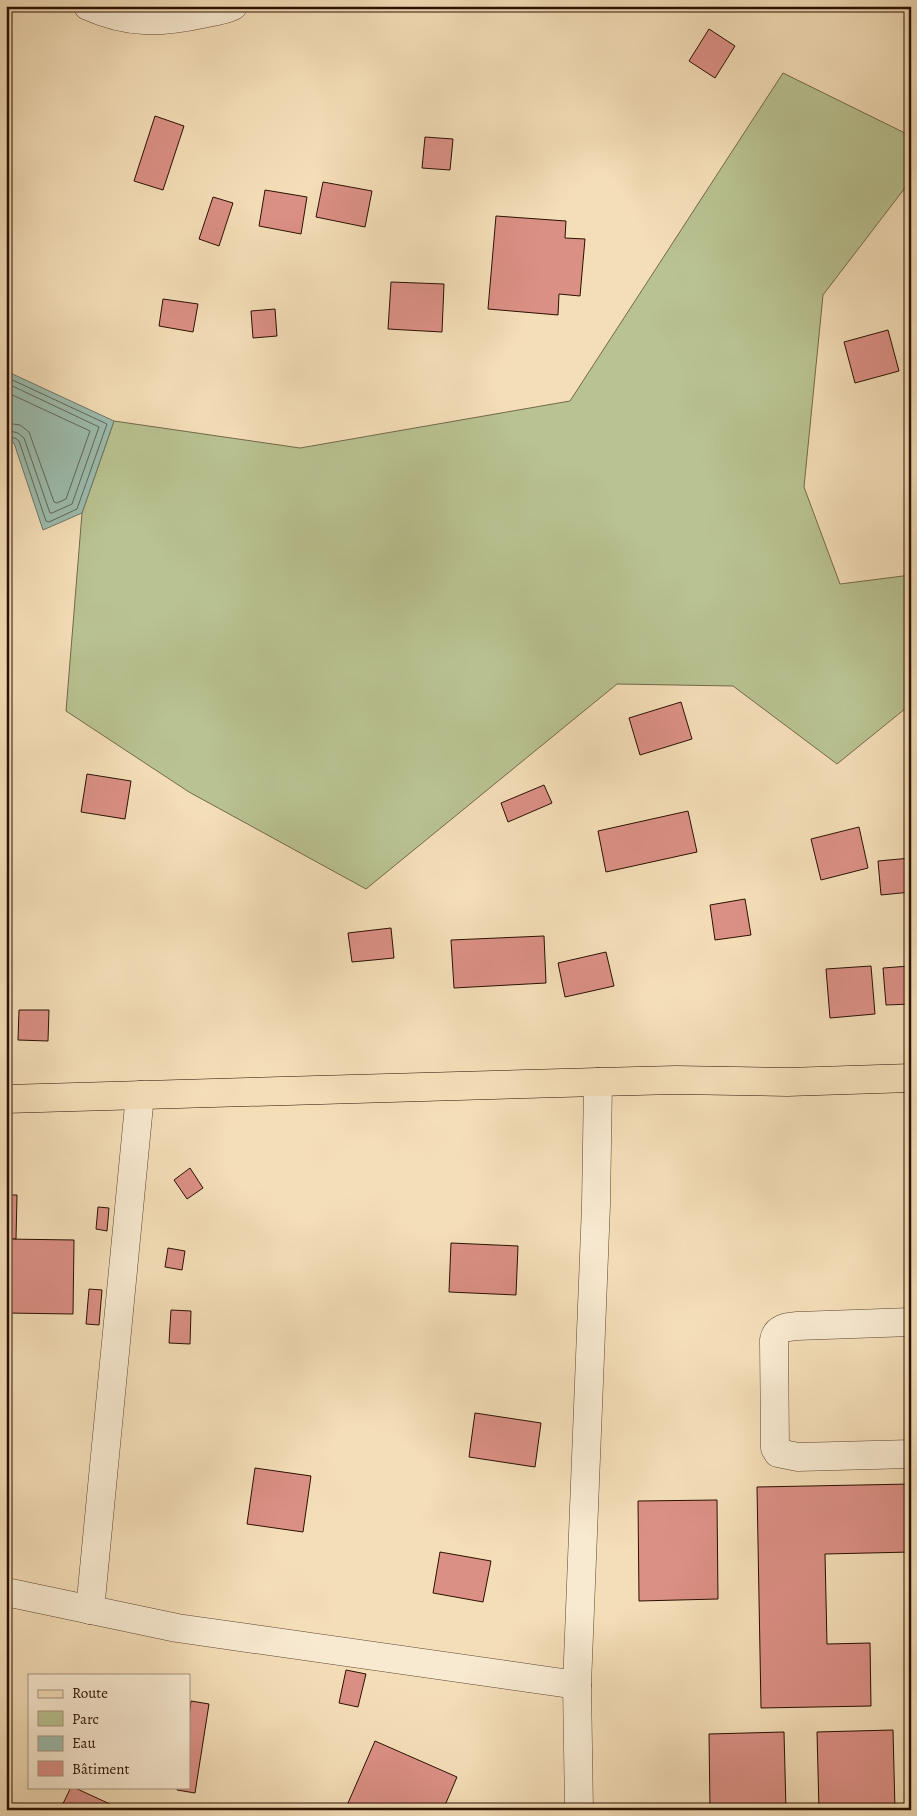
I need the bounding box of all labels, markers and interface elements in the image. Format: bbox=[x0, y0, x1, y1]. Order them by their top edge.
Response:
legend bbox=[28, 1674, 190, 1788]
text: Route bbox=[72, 1683, 108, 1703]
text: Parc bbox=[72, 1709, 99, 1729]
text: Eau bbox=[72, 1733, 97, 1753]
text: Bâtiment bbox=[72, 1759, 130, 1779]

